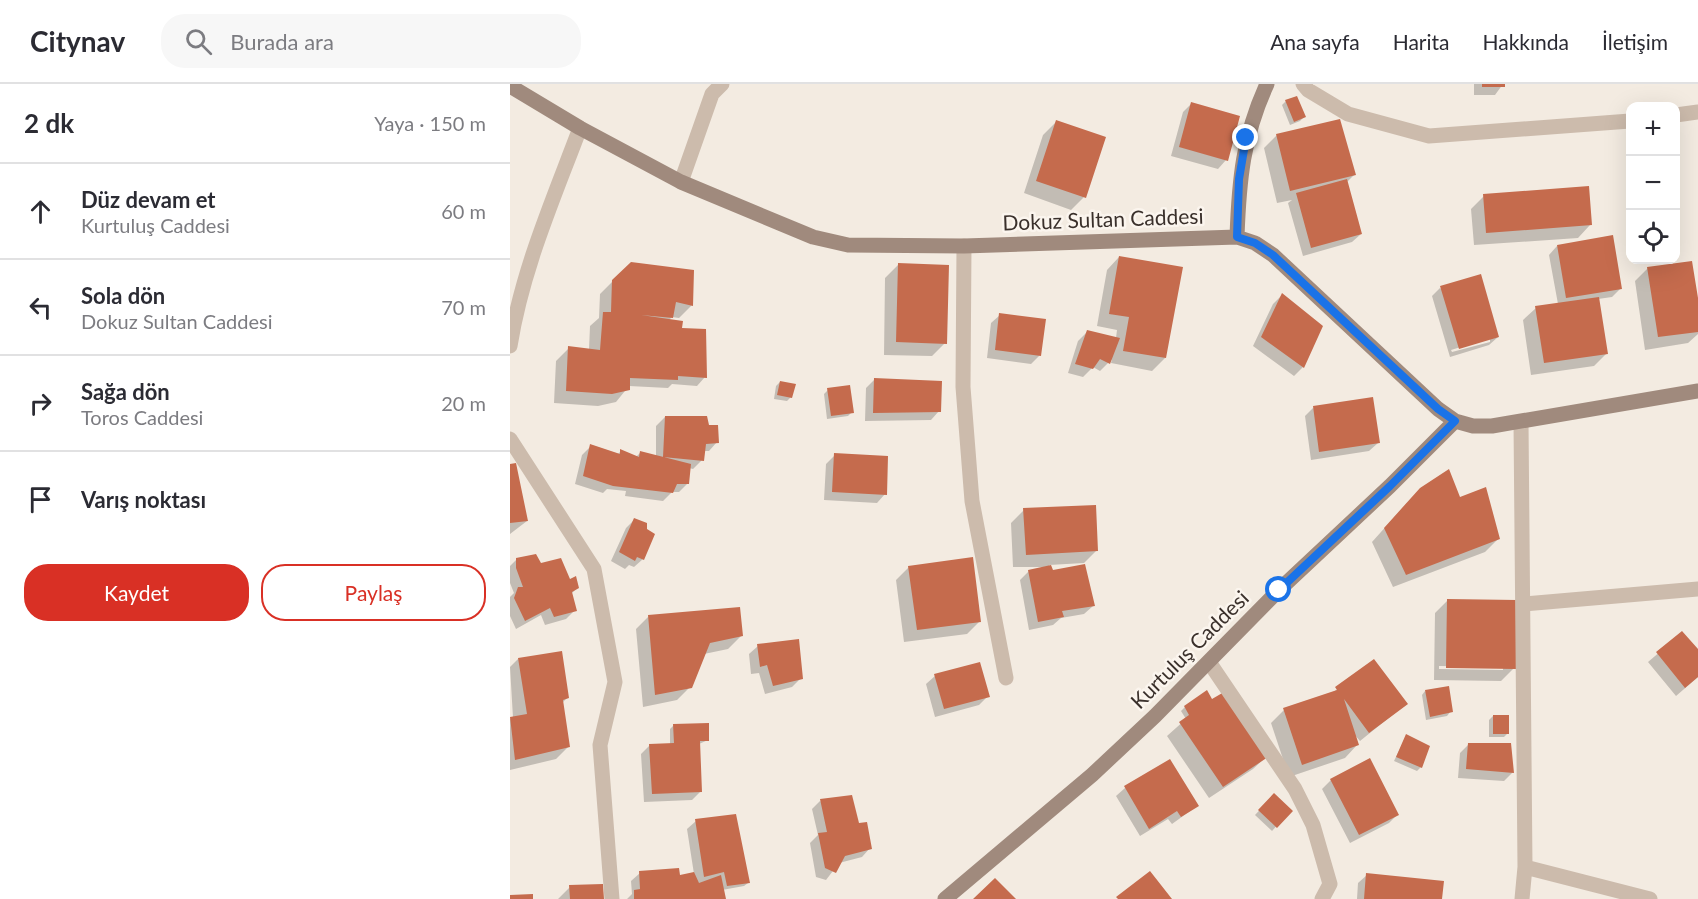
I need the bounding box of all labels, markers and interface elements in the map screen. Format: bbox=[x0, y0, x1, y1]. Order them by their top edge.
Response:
search box bbox=[161, 14, 581, 68]
text: Citynav bbox=[30, 24, 125, 58]
icon: search bbox=[182, 25, 215, 58]
text: Burada ara bbox=[230, 28, 334, 55]
text: Ana sayfa bbox=[1270, 29, 1360, 54]
text: Harita bbox=[1393, 29, 1449, 54]
text: Hakkında bbox=[1482, 29, 1569, 54]
text: İletişim bbox=[1602, 29, 1668, 54]
map controls bbox=[1626, 102, 1680, 264]
button: + bbox=[1626, 102, 1680, 156]
text: 2 dk bbox=[24, 107, 74, 139]
text: Yaya · 150 m bbox=[374, 111, 486, 135]
route end bbox=[1232, 124, 1258, 150]
button: − bbox=[1626, 156, 1680, 210]
text: Düz devam et bbox=[81, 186, 216, 213]
icon: ahead bbox=[24, 195, 57, 228]
text: 60 m bbox=[441, 199, 486, 223]
street label: Dokuz Sultan Caddesi bbox=[1002, 202, 1204, 235]
button: locate bbox=[1626, 210, 1680, 264]
text: Kurtuluş Caddesi bbox=[81, 213, 230, 237]
text: Sola dön bbox=[81, 282, 165, 309]
icon: left bbox=[24, 291, 57, 324]
text: 70 m bbox=[441, 295, 486, 319]
text: Dokuz Sultan Caddesi bbox=[81, 309, 273, 333]
text: Sağa dön bbox=[81, 378, 170, 405]
icon: right bbox=[24, 387, 57, 420]
text: 20 m bbox=[441, 391, 486, 415]
text: Toros Caddesi bbox=[81, 405, 203, 429]
icon: arrive bbox=[24, 483, 57, 516]
text: Varış noktası bbox=[81, 486, 206, 513]
button: Kaydet bbox=[24, 564, 249, 621]
button: Paylaş bbox=[261, 564, 486, 621]
route start bbox=[1265, 576, 1291, 602]
street label: Kurtuluş Caddesi bbox=[1125, 585, 1253, 713]

